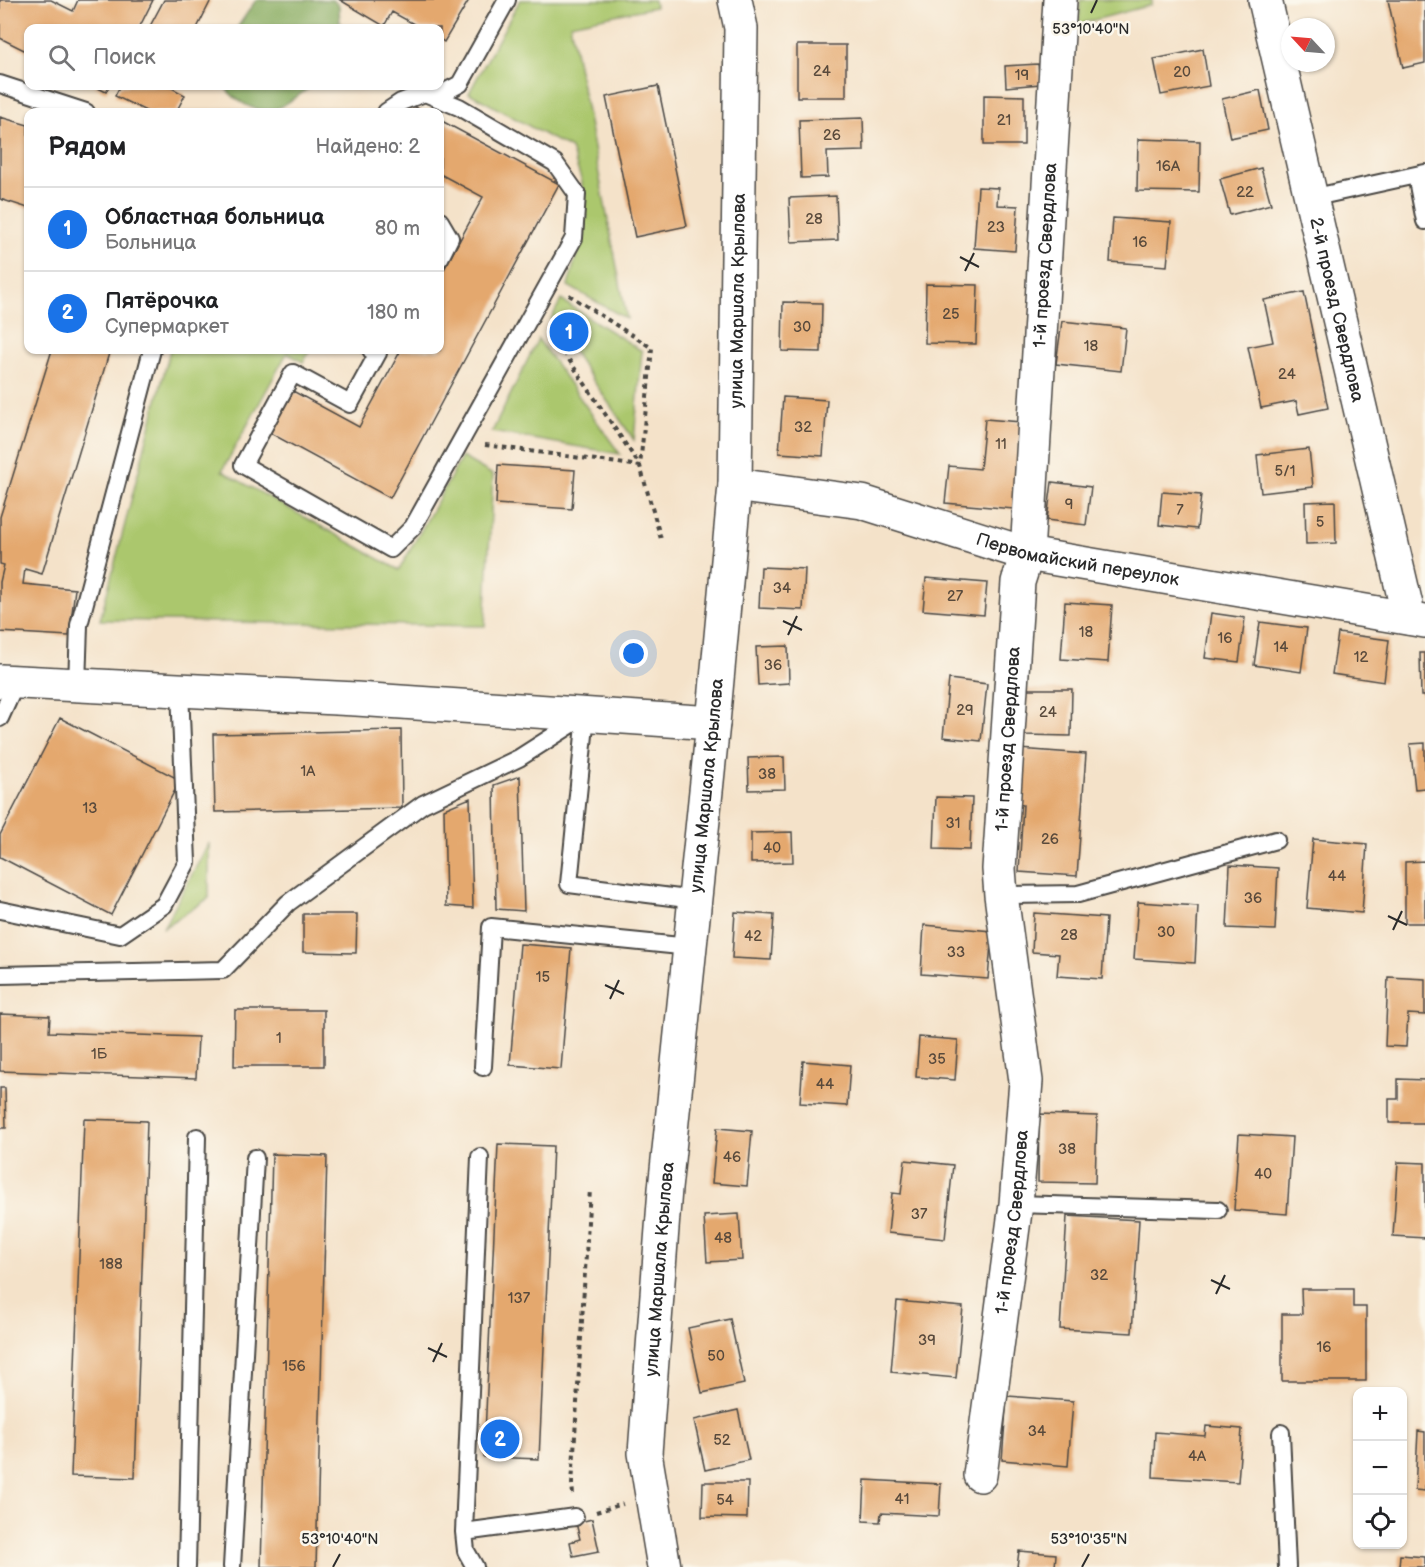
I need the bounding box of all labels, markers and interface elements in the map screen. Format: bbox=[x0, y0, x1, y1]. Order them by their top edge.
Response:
north arrow bbox=[1281, 18, 1335, 72]
text: 53°10'40"N bbox=[1052, 20, 1130, 39]
search box bbox=[24, 24, 444, 90]
icon: search bbox=[45, 41, 78, 74]
text: Поиск bbox=[93, 44, 156, 71]
house number: 24 bbox=[813, 62, 831, 81]
house number: 20 bbox=[1173, 63, 1191, 82]
house number: 19 bbox=[1015, 66, 1029, 85]
house number: 21 bbox=[997, 111, 1011, 130]
house number: 26 bbox=[823, 126, 841, 145]
text: Рядом bbox=[48, 132, 126, 163]
text: Найдено: 2 bbox=[316, 135, 420, 159]
house number: 16А bbox=[1156, 157, 1181, 176]
street label: 1-й проезд Свердлова bbox=[1029, 162, 1061, 348]
house number: 22 bbox=[1236, 183, 1254, 202]
street label: улица Маршала Крылова bbox=[726, 193, 750, 409]
text: Областная больница bbox=[105, 204, 324, 231]
house number: 28 bbox=[805, 210, 823, 229]
street label: 2-й проезд Свердлова bbox=[1305, 215, 1368, 405]
text: 1 bbox=[63, 217, 72, 241]
text: 80 m bbox=[375, 217, 420, 241]
house number: 23 bbox=[987, 218, 1005, 237]
text: Больница bbox=[105, 231, 196, 255]
house number: 16 bbox=[1133, 233, 1147, 252]
text: Пятёрочка bbox=[105, 288, 218, 315]
text: 2 bbox=[62, 301, 73, 325]
text: 180 m bbox=[367, 301, 420, 325]
house number: 25 bbox=[942, 305, 960, 324]
pin: 1 bbox=[550, 310, 588, 354]
text: Супермаркет bbox=[105, 315, 229, 339]
house number: 30 bbox=[793, 318, 811, 337]
house number: 18 bbox=[1084, 337, 1099, 356]
house number: 24 bbox=[1278, 365, 1296, 384]
house number: 32 bbox=[794, 418, 812, 437]
house number: 11 bbox=[995, 435, 1007, 454]
house number: 5/1 bbox=[1274, 462, 1296, 481]
house number: 9 bbox=[1065, 495, 1073, 514]
house number: 7 bbox=[1176, 501, 1184, 520]
house number: 5 bbox=[1316, 513, 1324, 532]
street label: Первомайский переулок bbox=[973, 529, 1181, 591]
house number: 34 bbox=[773, 579, 791, 598]
house number: 27 bbox=[947, 587, 964, 606]
house number: 18 bbox=[1079, 623, 1094, 642]
house number: 16 bbox=[1218, 629, 1232, 648]
house number: 14 bbox=[1274, 638, 1288, 657]
your location bbox=[619, 639, 648, 668]
street label: 1-й проезд Свердлова bbox=[992, 645, 1025, 832]
house number: 12 bbox=[1354, 648, 1368, 667]
house number: 36 bbox=[764, 656, 782, 675]
street label: улица Маршала Крылова bbox=[686, 677, 728, 894]
house number: 29 bbox=[956, 701, 974, 720]
house number: 24 bbox=[1039, 703, 1057, 722]
house number: 1А bbox=[301, 762, 316, 781]
house number: 38 bbox=[758, 765, 776, 784]
house number: 13 bbox=[82, 799, 98, 818]
house number: 31 bbox=[945, 814, 961, 833]
house number: 26 bbox=[1041, 830, 1059, 849]
house number: 40 bbox=[763, 839, 781, 858]
house number: 44 bbox=[1328, 867, 1346, 886]
house number: 36 bbox=[1244, 889, 1262, 908]
house number: 30 bbox=[1157, 923, 1175, 942]
house number: 28 bbox=[1060, 926, 1078, 945]
house number: 42 bbox=[744, 927, 762, 946]
house number: 33 bbox=[947, 943, 965, 962]
house number: 15 bbox=[536, 968, 550, 987]
house number: 1 bbox=[276, 1029, 282, 1048]
house number: 1Б bbox=[91, 1045, 108, 1064]
house number: 35 bbox=[928, 1050, 946, 1069]
house number: 44 bbox=[816, 1075, 834, 1094]
street label: 1-й проезд Свердлова bbox=[991, 1129, 1033, 1315]
house number: 38 bbox=[1058, 1140, 1076, 1159]
house number: 46 bbox=[723, 1148, 741, 1167]
street label: улица Маршала Крылова bbox=[641, 1160, 679, 1377]
house number: 40 bbox=[1254, 1165, 1272, 1184]
house number: 37 bbox=[911, 1205, 928, 1224]
house number: 48 bbox=[714, 1229, 732, 1248]
house number: 188 bbox=[99, 1255, 123, 1274]
house number: 32 bbox=[1090, 1266, 1108, 1285]
house number: 137 bbox=[508, 1289, 531, 1308]
house number: 39 bbox=[918, 1331, 936, 1350]
house number: 16 bbox=[1317, 1338, 1331, 1357]
house number: 50 bbox=[707, 1347, 725, 1366]
house number: 156 bbox=[282, 1357, 306, 1376]
map controls bbox=[1353, 1387, 1407, 1549]
button: + bbox=[1353, 1387, 1407, 1441]
pin: 2 bbox=[480, 1416, 520, 1462]
house number: 34 bbox=[1028, 1422, 1046, 1441]
house number: 52 bbox=[713, 1431, 731, 1450]
button: − bbox=[1353, 1441, 1407, 1495]
house number: 4А bbox=[1188, 1447, 1207, 1466]
house number: 41 bbox=[895, 1490, 909, 1509]
house number: 54 bbox=[716, 1491, 734, 1510]
button: locate bbox=[1353, 1495, 1407, 1549]
text: 53°10'40"N bbox=[301, 1530, 379, 1549]
text: 53°10'35"N bbox=[1050, 1530, 1128, 1549]

